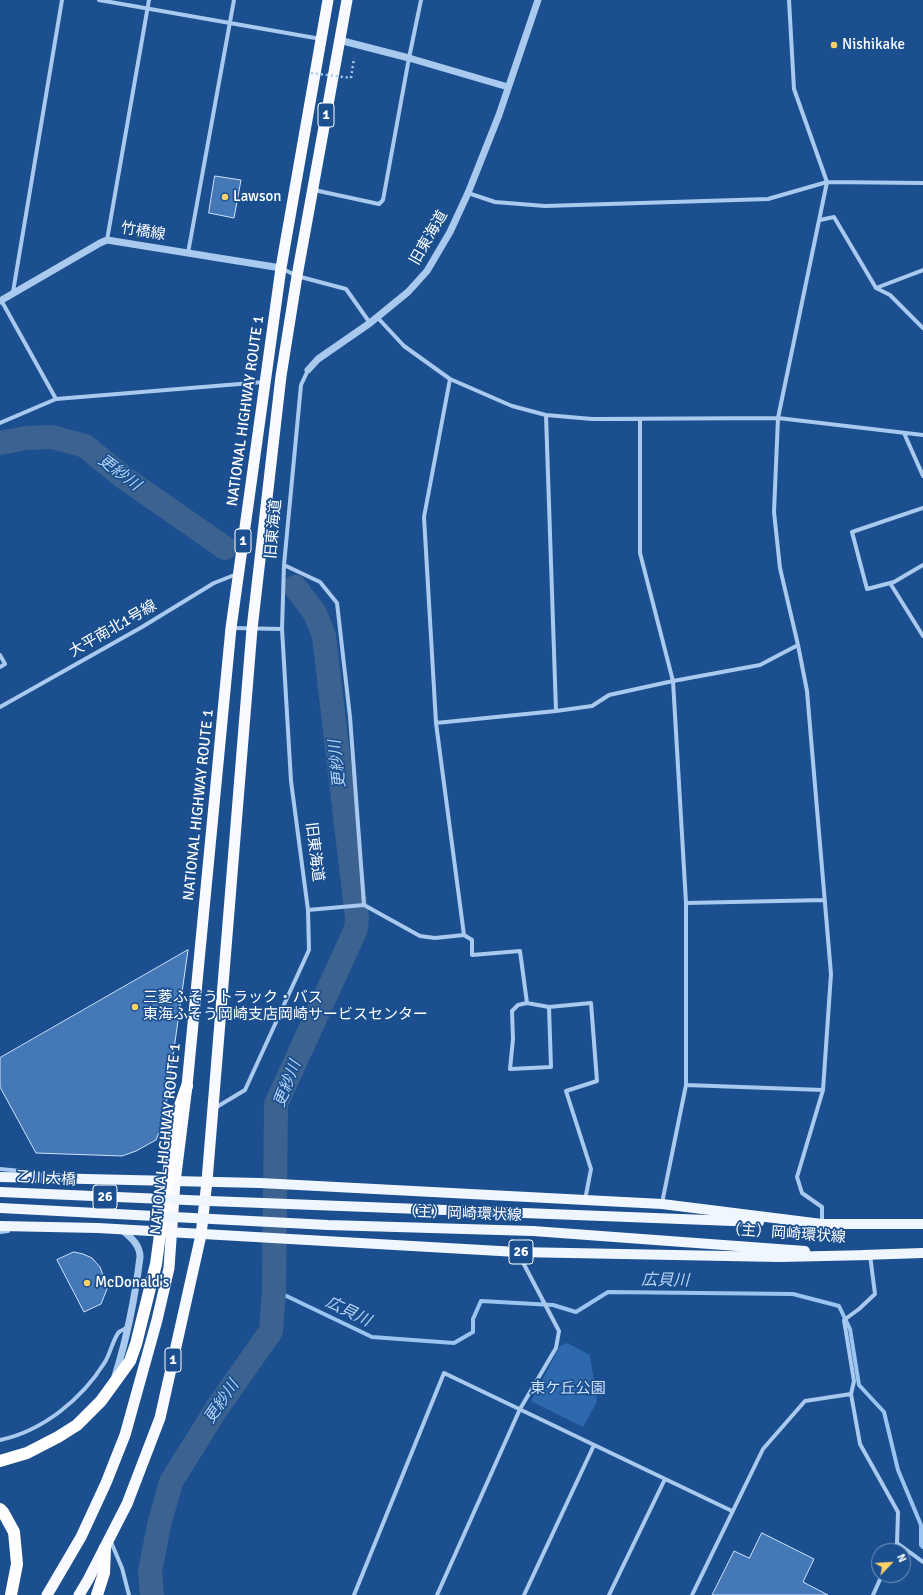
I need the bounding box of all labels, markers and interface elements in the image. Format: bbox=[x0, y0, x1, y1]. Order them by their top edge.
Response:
place label: Nishikake bbox=[842, 36, 905, 54]
marker: Nishikake bbox=[829, 40, 839, 50]
road number: 1 bbox=[318, 103, 334, 127]
place label: Lawson bbox=[233, 188, 281, 206]
marker: Lawson bbox=[220, 192, 230, 202]
street label: 旧東海道 bbox=[406, 208, 452, 268]
street label: 竹橋線 bbox=[119, 220, 167, 244]
street label: NATIONAL HIGHWAY ROUTE 1 bbox=[224, 315, 268, 507]
water label: 更紗川 bbox=[94, 451, 144, 495]
street label: 旧東海道 bbox=[262, 498, 286, 560]
road number: 1 bbox=[235, 529, 251, 553]
street label: 大平南北1号線 bbox=[66, 597, 160, 661]
street label: NATIONAL HIGHWAY ROUTE 1 bbox=[180, 708, 218, 902]
water label: 更紗川 bbox=[326, 739, 350, 789]
street label: 旧東海道 bbox=[301, 821, 327, 883]
place label: 三菱ふそうトラック・バス 東海ふそう岡崎支店岡崎サービスセンター bbox=[143, 989, 428, 1024]
marker: 三菱ふそうトラック・バス 東海ふそう岡崎支店岡崎サービスセンター bbox=[130, 1002, 140, 1012]
street label: NATIONAL HIGHWAY ROUTE 1 bbox=[147, 1042, 185, 1236]
water label: 更紗川 bbox=[270, 1058, 306, 1110]
street label: 乙川大橋 bbox=[16, 1168, 76, 1190]
road number: 26 bbox=[93, 1185, 117, 1209]
street label: （主）岡崎環状線 bbox=[402, 1203, 522, 1225]
street label: （主）岡崎環状線 bbox=[726, 1221, 846, 1247]
road number: 26 bbox=[509, 1240, 533, 1264]
water label: 広貝川 bbox=[641, 1271, 689, 1291]
place label: McDonald's bbox=[95, 1274, 169, 1292]
marker: McDonald's bbox=[82, 1278, 92, 1288]
water label: 広貝川 bbox=[322, 1293, 374, 1331]
road number: 1 bbox=[165, 1348, 181, 1372]
water label: 更紗川 bbox=[201, 1377, 243, 1427]
park label: 東ケ丘公園 bbox=[531, 1380, 605, 1398]
north arrow bbox=[871, 1543, 911, 1583]
text: N bbox=[894, 1552, 909, 1564]

